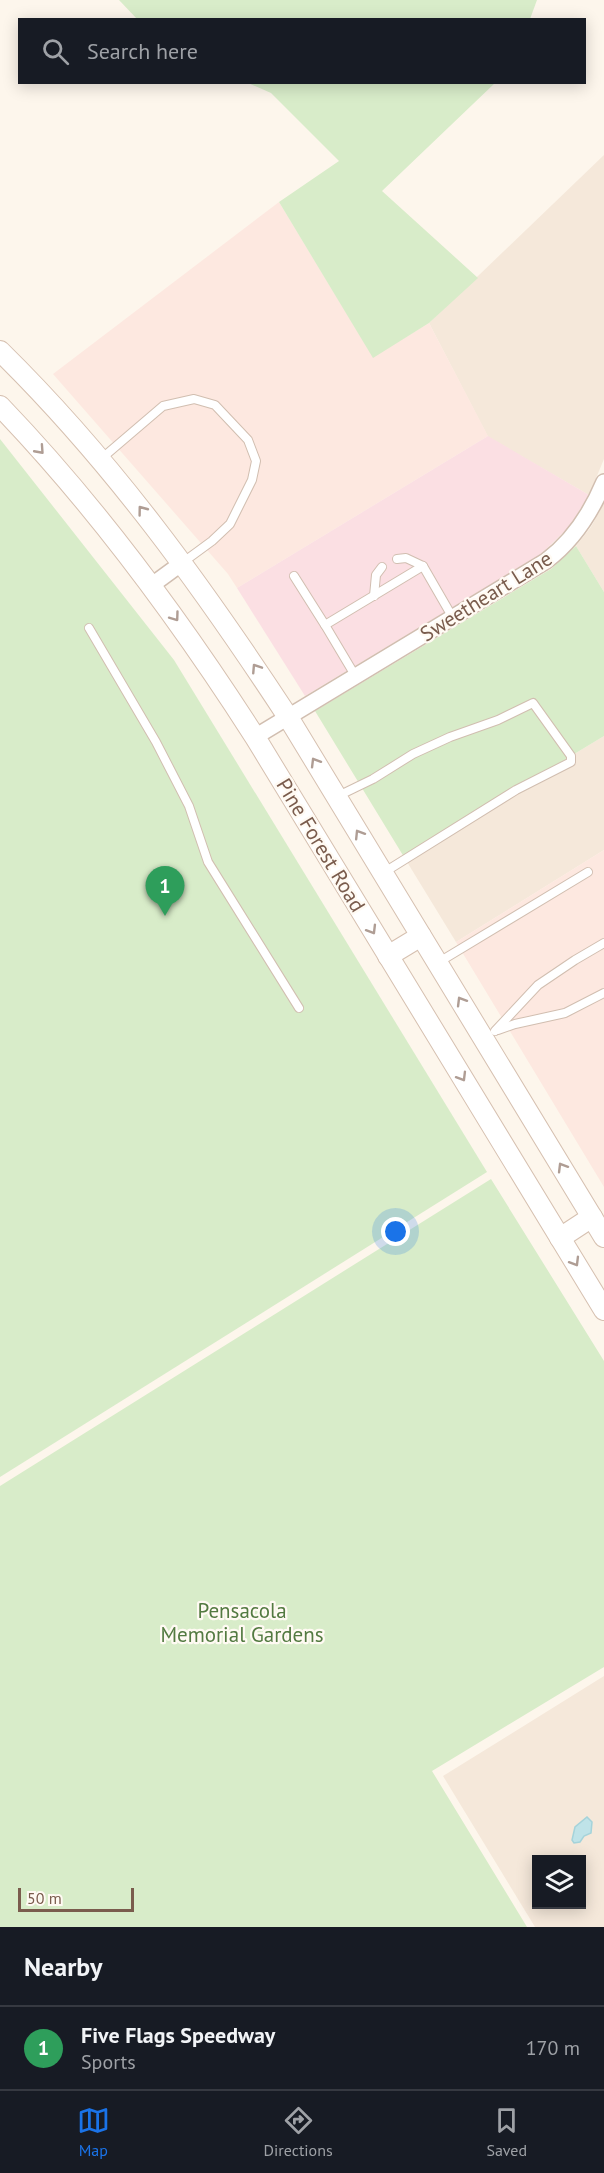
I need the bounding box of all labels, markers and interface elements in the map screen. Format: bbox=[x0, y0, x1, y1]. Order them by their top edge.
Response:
search box bbox=[18, 18, 586, 84]
icon: search bbox=[39, 35, 72, 68]
text: Search here bbox=[87, 37, 198, 65]
one-way arrow bbox=[32, 443, 43, 454]
one-way arrow bbox=[138, 506, 149, 517]
street label: Sweetheart Lane bbox=[415, 545, 557, 647]
one-way arrow bbox=[168, 611, 179, 622]
one-way arrow bbox=[252, 664, 263, 675]
one-way arrow bbox=[311, 758, 323, 768]
street label: Pine Forest Road bbox=[271, 773, 371, 917]
one-way arrow bbox=[355, 830, 367, 840]
pin: 1 bbox=[146, 866, 184, 916]
one-way arrow bbox=[365, 924, 377, 934]
one-way arrow bbox=[456, 997, 468, 1007]
one-way arrow bbox=[455, 1071, 466, 1082]
one-way arrow bbox=[558, 1163, 569, 1173]
your location bbox=[381, 1217, 410, 1246]
one-way arrow bbox=[567, 1256, 579, 1266]
park label: Pensacola Memorial Gardens bbox=[160, 1597, 324, 1648]
map controls bbox=[532, 1855, 586, 1909]
button: layers bbox=[532, 1855, 586, 1909]
scale bar bbox=[18, 1885, 134, 1912]
text: 50 m bbox=[27, 1888, 62, 1908]
text: Nearby bbox=[24, 1950, 102, 1983]
text: Five Flags Speedway bbox=[81, 2021, 275, 2049]
text: 1 bbox=[38, 2035, 49, 2061]
text: 170 m bbox=[526, 2035, 580, 2061]
text: Sports bbox=[81, 2049, 136, 2075]
tab: Map bbox=[77, 2104, 110, 2160]
tab: Directions bbox=[264, 2104, 333, 2160]
tab: Saved bbox=[486, 2104, 527, 2160]

